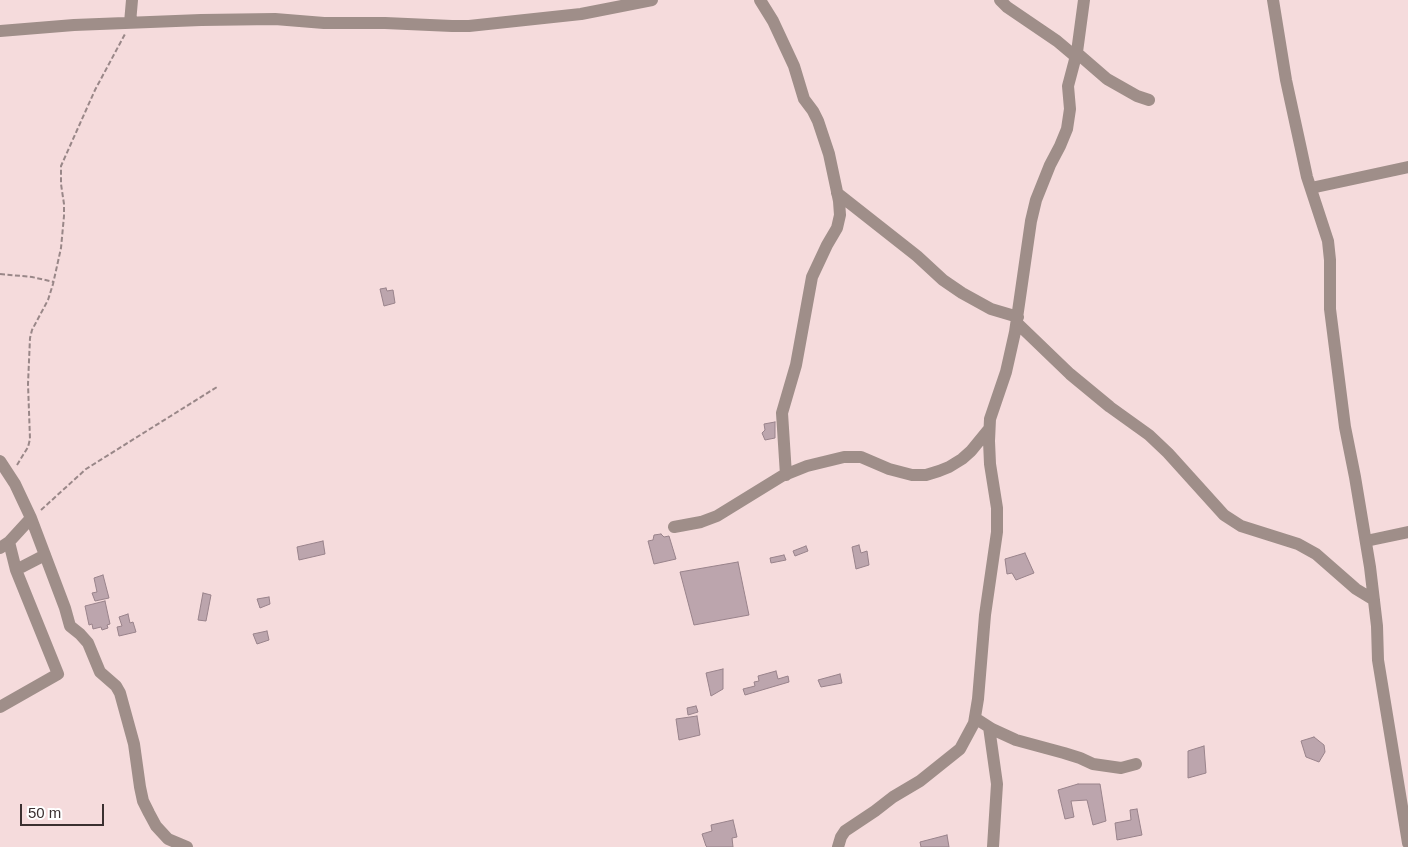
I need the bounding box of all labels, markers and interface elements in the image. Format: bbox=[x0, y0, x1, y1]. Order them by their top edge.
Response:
scale bar bbox=[22, 794, 106, 826]
text: 50 m bbox=[28, 804, 61, 821]

